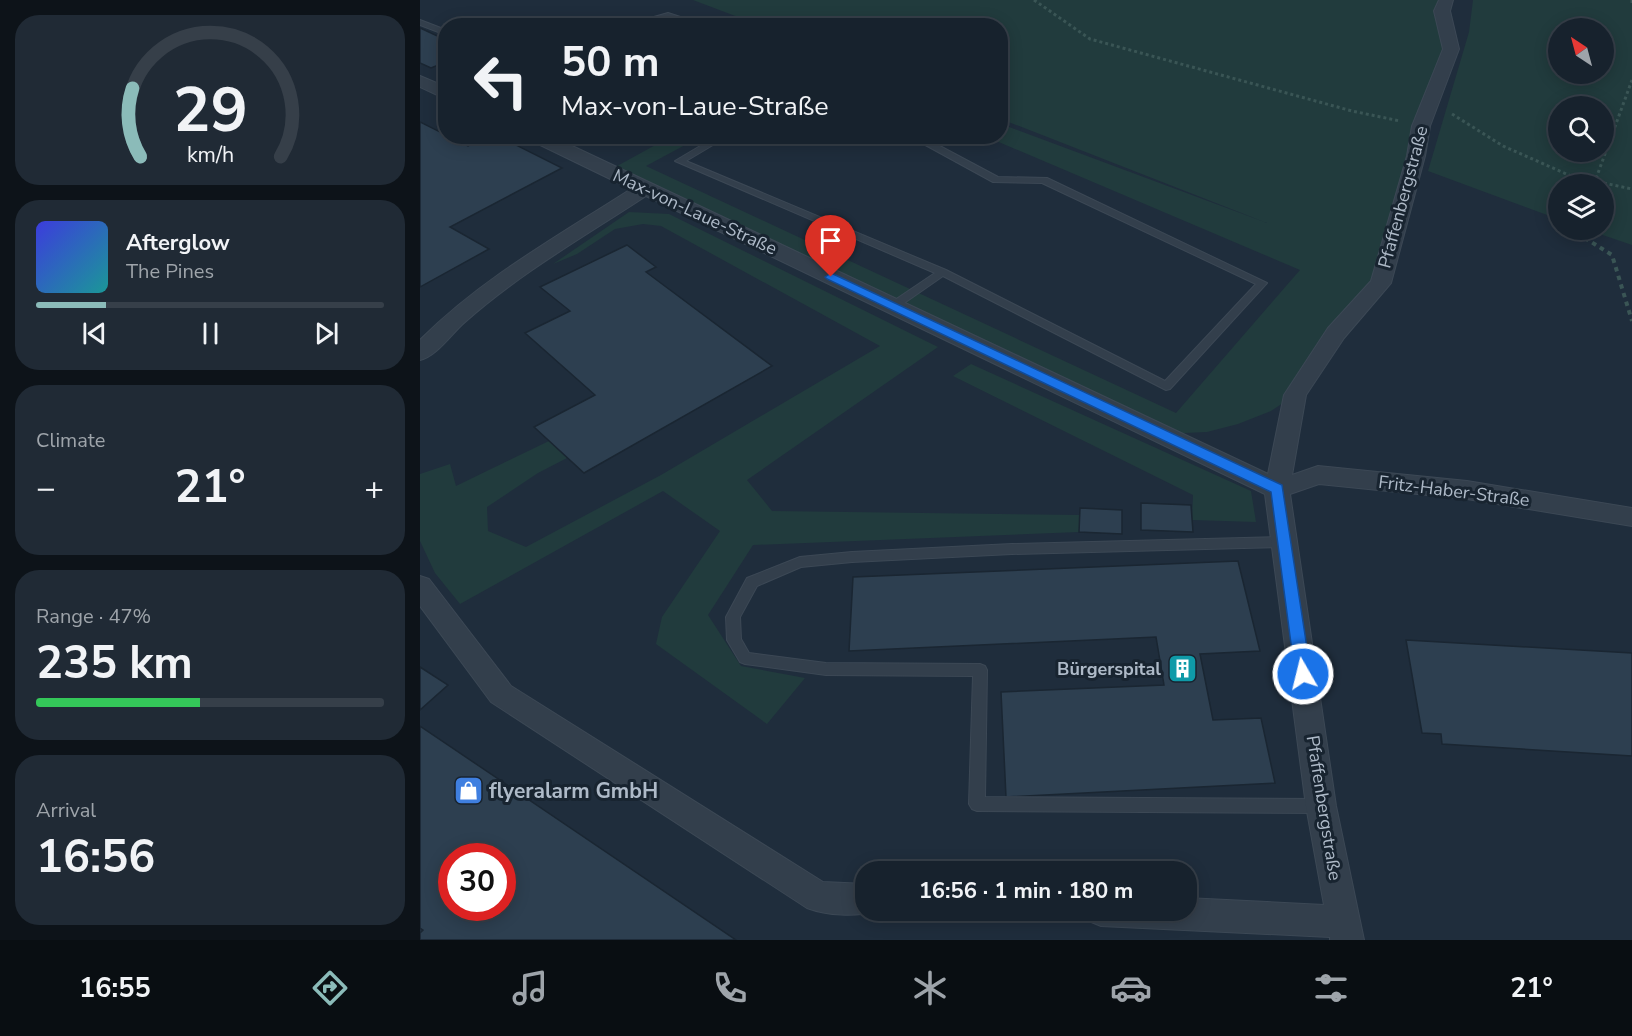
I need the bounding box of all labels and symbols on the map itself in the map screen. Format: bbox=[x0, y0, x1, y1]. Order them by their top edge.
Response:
north arrow bbox=[1548, 18, 1614, 84]
street label: Pfaffenbergstraße bbox=[1372, 123, 1434, 271]
street label: Max-von-Laue-Straße bbox=[609, 163, 781, 261]
pin bbox=[805, 215, 856, 277]
street label: Fritz-Haber-Straße bbox=[1377, 470, 1531, 512]
position arrow bbox=[1271, 642, 1335, 706]
building icon: Bürgerspital bbox=[1166, 653, 1198, 685]
place label: Bürgerspital bbox=[1057, 657, 1161, 681]
street label: Pfaffenbergstraße bbox=[1301, 734, 1347, 882]
shop icon: flyeralarm GmbH bbox=[452, 775, 484, 807]
place label: flyeralarm GmbH bbox=[489, 777, 658, 805]
speed limit sign: 30 bbox=[438, 843, 516, 921]

